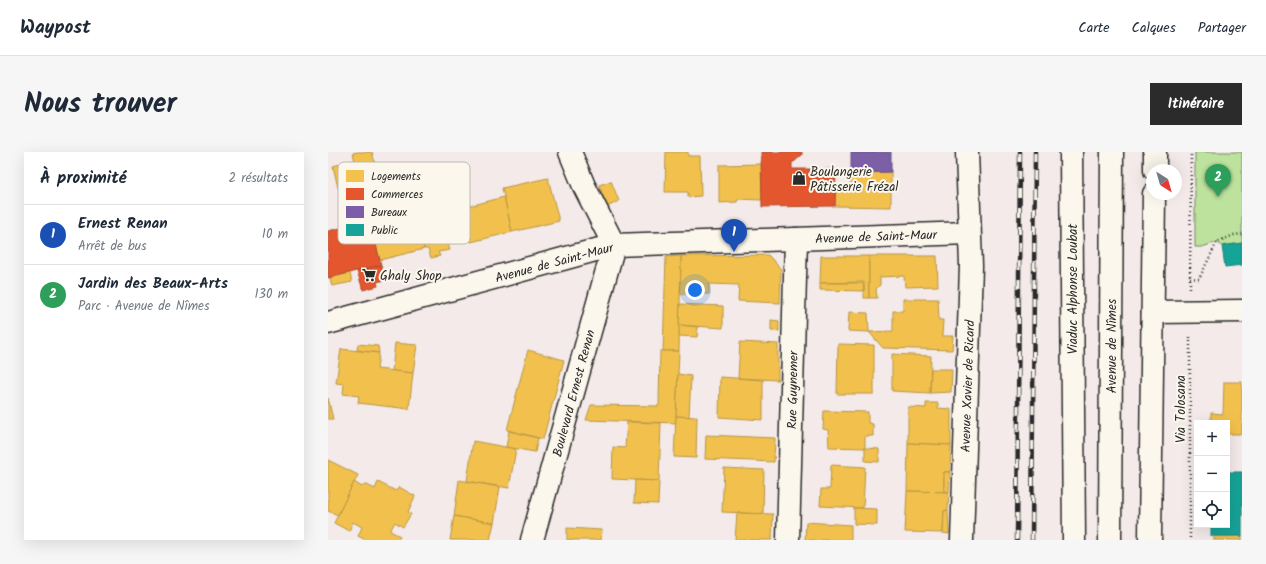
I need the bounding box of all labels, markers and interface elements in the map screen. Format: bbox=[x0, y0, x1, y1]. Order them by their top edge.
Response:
text: Waypost bbox=[20, 13, 91, 43]
text: Carte bbox=[1078, 17, 1110, 39]
text: Calques bbox=[1132, 17, 1176, 39]
text: Partager bbox=[1198, 17, 1246, 39]
text: Nous trouver bbox=[24, 82, 177, 127]
button: Itinéraire bbox=[1150, 83, 1242, 125]
legend bbox=[338, 162, 470, 244]
place label: Boulangerie Pâtisserie Frézal bbox=[810, 162, 899, 198]
north arrow bbox=[1146, 164, 1182, 200]
pin: 2 bbox=[1205, 164, 1231, 197]
text: À proximité bbox=[40, 165, 127, 192]
text: 2 résultats bbox=[229, 168, 288, 189]
text: Logements bbox=[371, 168, 421, 186]
shop icon: Boulangerie Pâtisserie Frézal bbox=[791, 170, 807, 186]
text: Commerces bbox=[371, 186, 424, 204]
text: Bureaux bbox=[371, 204, 407, 222]
text: Ernest Renan bbox=[78, 212, 167, 236]
pin: 1 bbox=[721, 219, 747, 252]
text: Public bbox=[371, 222, 398, 240]
street label: Viaduc Alphonse Loubat bbox=[1063, 223, 1084, 354]
text: 1 bbox=[51, 224, 55, 245]
text: 10 m bbox=[262, 224, 288, 245]
street label: Avenue de Saint-Maur bbox=[815, 225, 938, 250]
text: Arrêt de bus bbox=[78, 236, 147, 257]
street label: Avenue de Saint-Maur bbox=[493, 237, 617, 289]
place label: Ghaly Shop bbox=[380, 266, 442, 287]
supermarket icon: Ghaly Shop bbox=[361, 267, 377, 283]
text: Jardin des Beaux-Arts bbox=[78, 272, 228, 296]
your location bbox=[685, 280, 705, 300]
text: 2 bbox=[49, 284, 57, 305]
text: 130 m bbox=[254, 284, 288, 305]
text: Parc · Avenue de Nîmes bbox=[78, 296, 209, 317]
street label: Avenue de Nîmes bbox=[1102, 298, 1123, 393]
street label: Avenue Xavier de Ricard bbox=[956, 319, 981, 453]
street label: Boulevard Ernest Renan bbox=[547, 327, 602, 459]
street label: Rue Guynemer bbox=[782, 350, 805, 429]
street label: Via Tolosana bbox=[1171, 375, 1192, 443]
map controls bbox=[1194, 420, 1230, 528]
button: + bbox=[1194, 420, 1230, 456]
button: − bbox=[1194, 456, 1230, 492]
button: locate bbox=[1194, 492, 1230, 528]

